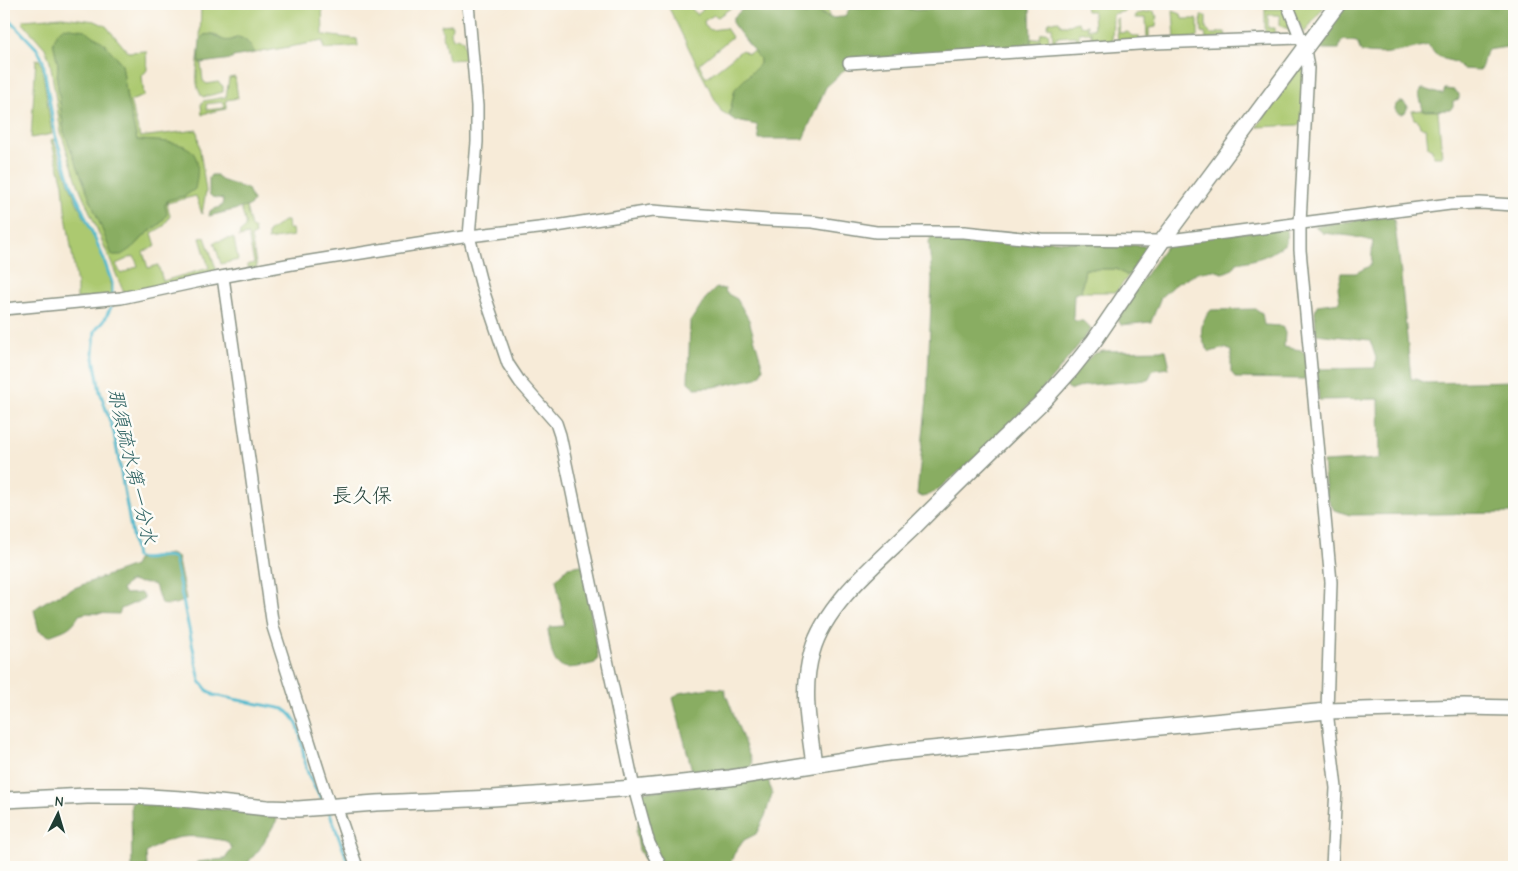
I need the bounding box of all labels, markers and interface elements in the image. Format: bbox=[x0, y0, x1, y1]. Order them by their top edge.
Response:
water label: 那須疏水第一分水 bbox=[103, 385, 161, 547]
district label: 長久保 bbox=[332, 484, 392, 507]
north arrow bbox=[32, 788, 82, 838]
text: N bbox=[54, 793, 64, 810]

